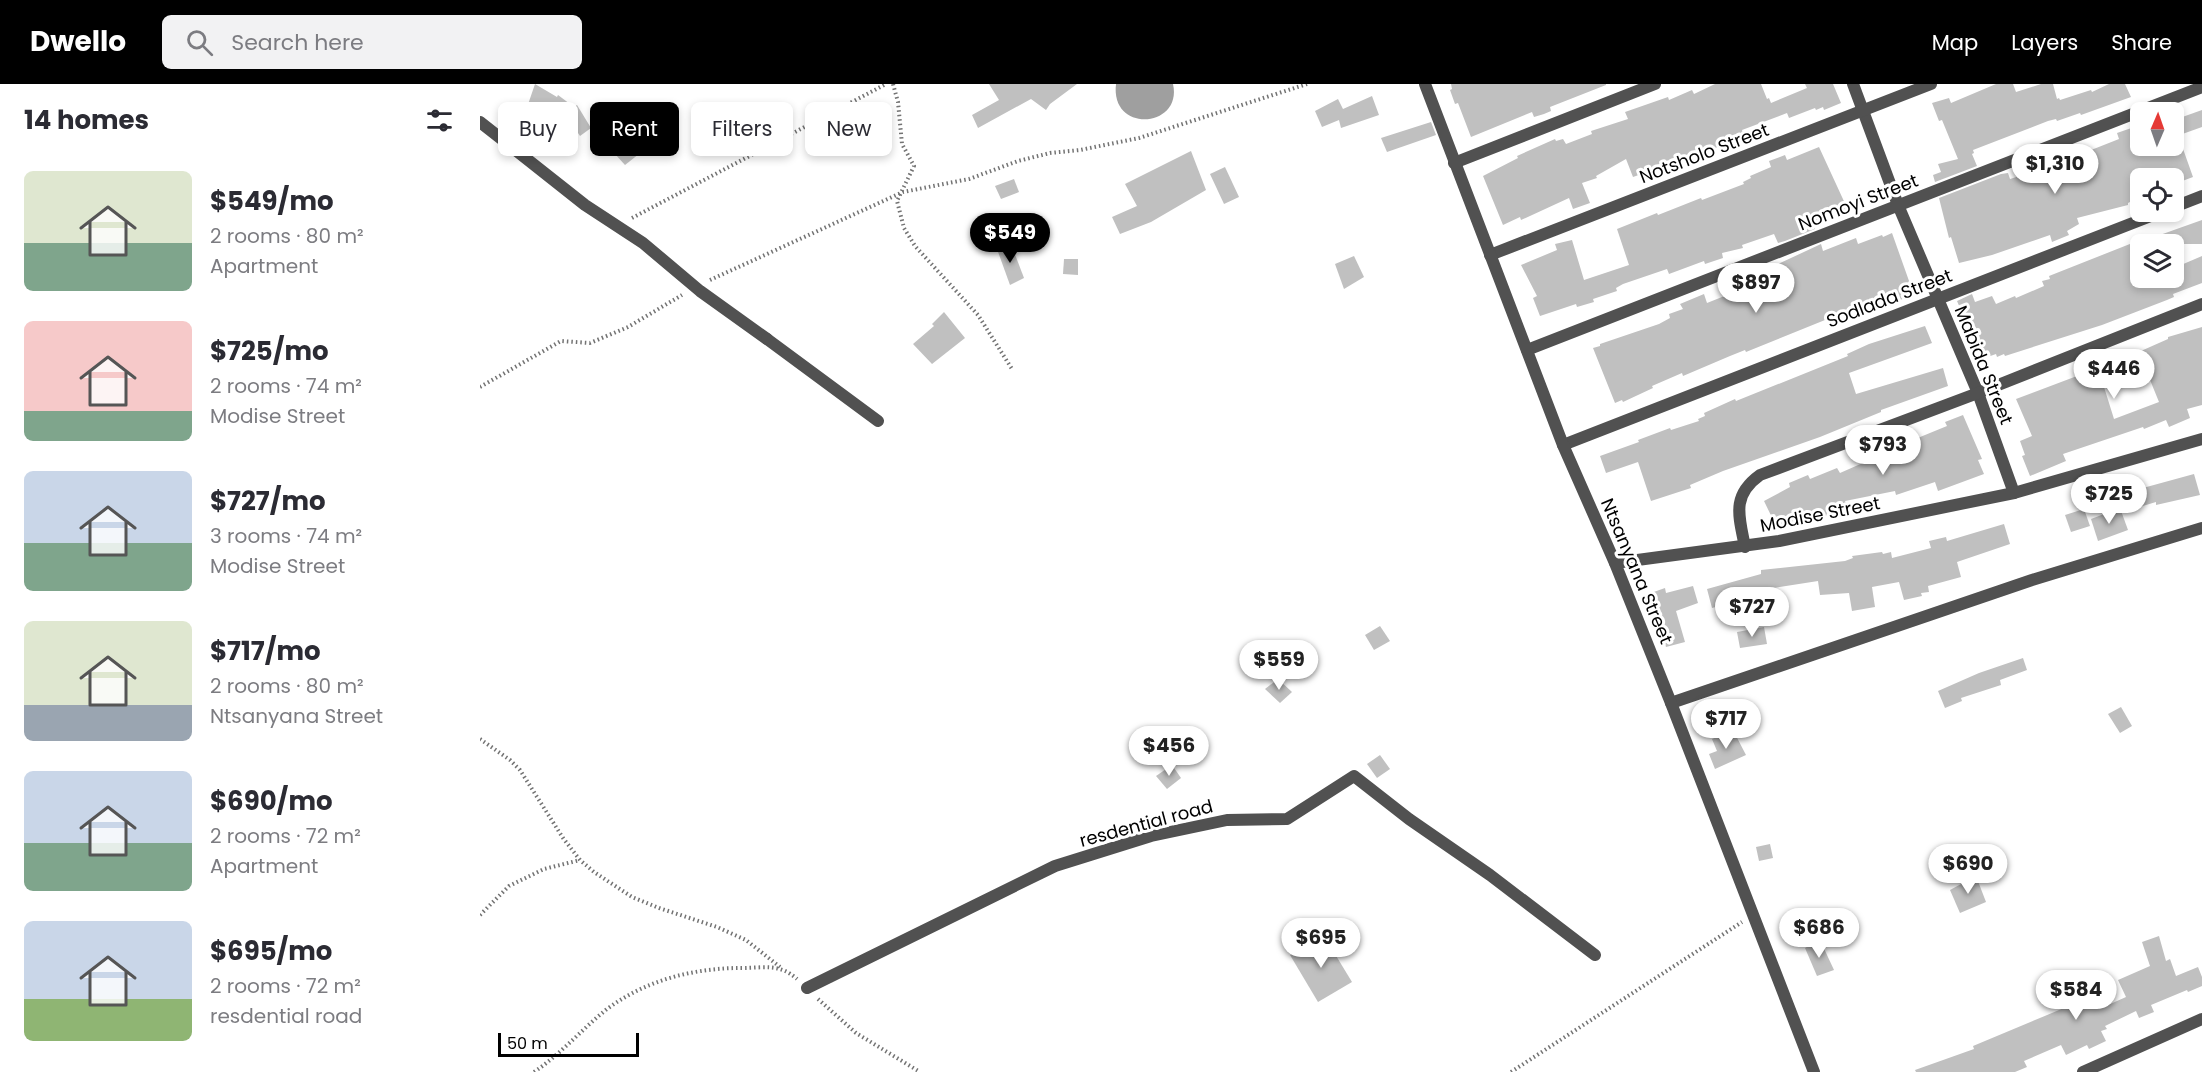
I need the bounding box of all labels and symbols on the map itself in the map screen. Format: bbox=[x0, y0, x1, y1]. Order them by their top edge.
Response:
north arrow bbox=[2130, 102, 2184, 156]
street label: Notsholo Street bbox=[1636, 117, 1772, 189]
pin: $1,310 bbox=[2006, 144, 2104, 195]
street label: Nomoyi Street bbox=[1795, 168, 1921, 236]
pin: $549 bbox=[974, 213, 1046, 264]
pin: $897 bbox=[1720, 263, 1792, 314]
street label: Sodlada Street bbox=[1823, 263, 1955, 333]
street label: Mabida Street bbox=[1949, 302, 2019, 428]
pin: $446 bbox=[2078, 349, 2150, 400]
pin: $793 bbox=[1847, 425, 1919, 476]
pin: $725 bbox=[2073, 474, 2145, 525]
street label: Modise Street bbox=[1758, 490, 1882, 538]
street label: Ntsanyana Street bbox=[1595, 494, 1679, 648]
pin: $727 bbox=[1716, 587, 1788, 638]
pin: $559 bbox=[1243, 640, 1315, 691]
pin: $717 bbox=[1690, 699, 1762, 750]
pin: $456 bbox=[1133, 726, 1205, 777]
street label: resdential road bbox=[1077, 793, 1215, 853]
pin: $690 bbox=[1932, 844, 2004, 895]
pin: $686 bbox=[1783, 908, 1855, 959]
pin: $695 bbox=[1285, 918, 1357, 969]
pin: $584 bbox=[2040, 970, 2112, 1021]
scale bar bbox=[498, 1030, 639, 1058]

